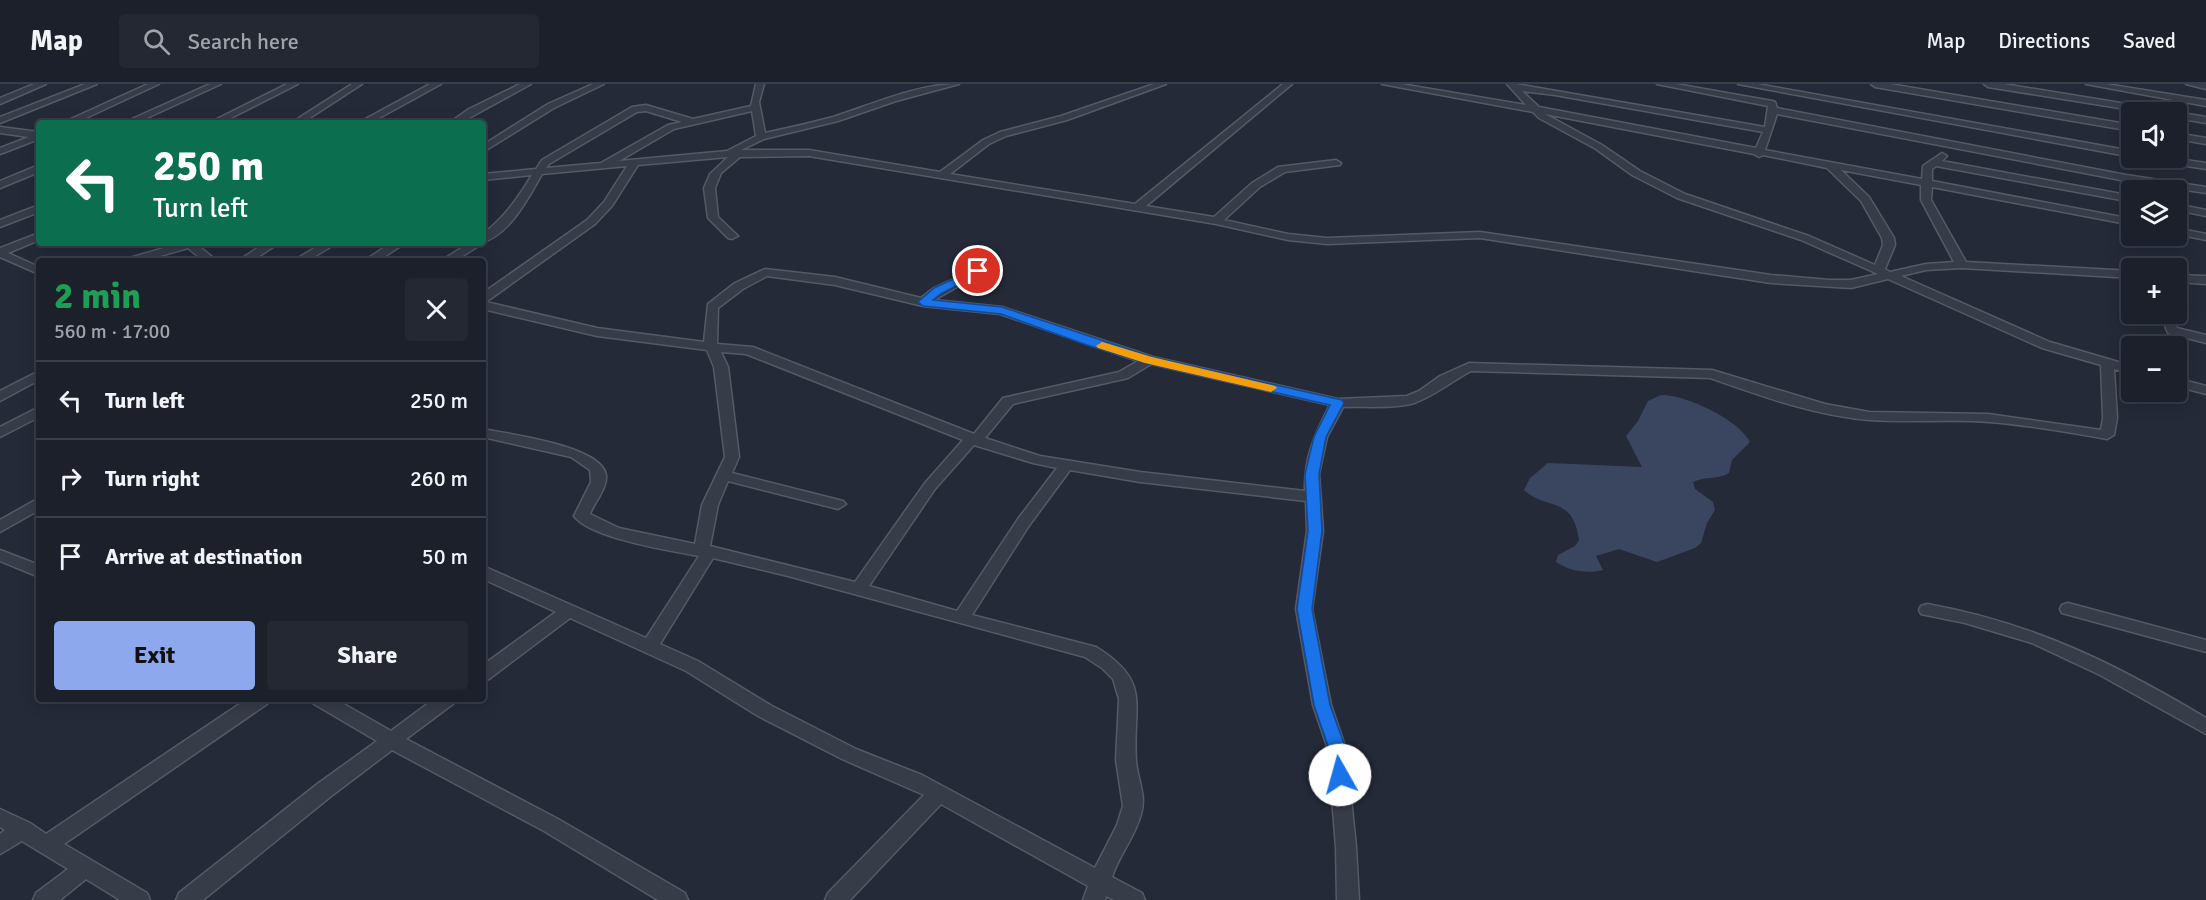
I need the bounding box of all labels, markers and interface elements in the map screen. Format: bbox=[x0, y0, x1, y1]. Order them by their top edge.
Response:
search box bbox=[119, 14, 539, 68]
text: Map bbox=[30, 24, 83, 58]
icon: search bbox=[140, 25, 173, 58]
text: Search here bbox=[188, 28, 299, 55]
text: Map bbox=[1927, 28, 1965, 54]
text: Directions bbox=[1998, 28, 2090, 54]
text: Saved bbox=[2123, 28, 2176, 54]
map controls bbox=[2121, 102, 2187, 402]
button: sound bbox=[2121, 102, 2187, 168]
text: 250 m bbox=[153, 141, 264, 192]
icon: left bbox=[54, 144, 132, 222]
button: layers bbox=[2121, 180, 2187, 246]
text: Turn left bbox=[153, 192, 248, 225]
pin bbox=[952, 245, 1003, 296]
icon: arrive bbox=[961, 254, 994, 287]
button: + bbox=[2121, 258, 2187, 324]
text: 2 min bbox=[54, 274, 141, 319]
button: close bbox=[405, 278, 468, 341]
text: 560 m · 17:00 bbox=[54, 319, 170, 344]
button: − bbox=[2121, 336, 2187, 402]
icon: left bbox=[54, 384, 87, 417]
text: Turn left bbox=[105, 387, 185, 414]
text: 250 m bbox=[410, 387, 468, 414]
icon: right bbox=[54, 462, 87, 495]
text: Turn right bbox=[105, 465, 200, 492]
text: 260 m bbox=[410, 465, 468, 492]
icon: arrive bbox=[54, 540, 87, 573]
text: Arrive at destination bbox=[105, 543, 302, 570]
text: 50 m bbox=[422, 543, 468, 570]
button: Exit bbox=[54, 621, 255, 690]
button: Share bbox=[267, 621, 468, 690]
position arrow bbox=[1308, 743, 1372, 807]

